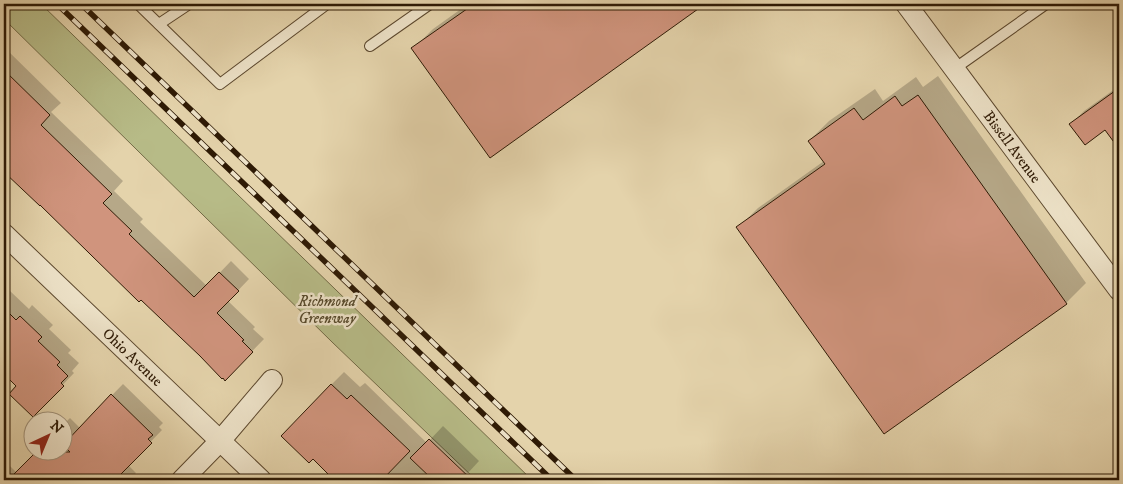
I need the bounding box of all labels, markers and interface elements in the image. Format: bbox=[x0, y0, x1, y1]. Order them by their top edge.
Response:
street label: Bissell Avenue bbox=[979, 107, 1045, 187]
park label: Richmond Greenway bbox=[297, 292, 359, 328]
street label: Ohio Avenue bbox=[98, 324, 166, 391]
north arrow bbox=[22, 412, 72, 462]
text: N bbox=[46, 417, 67, 438]

